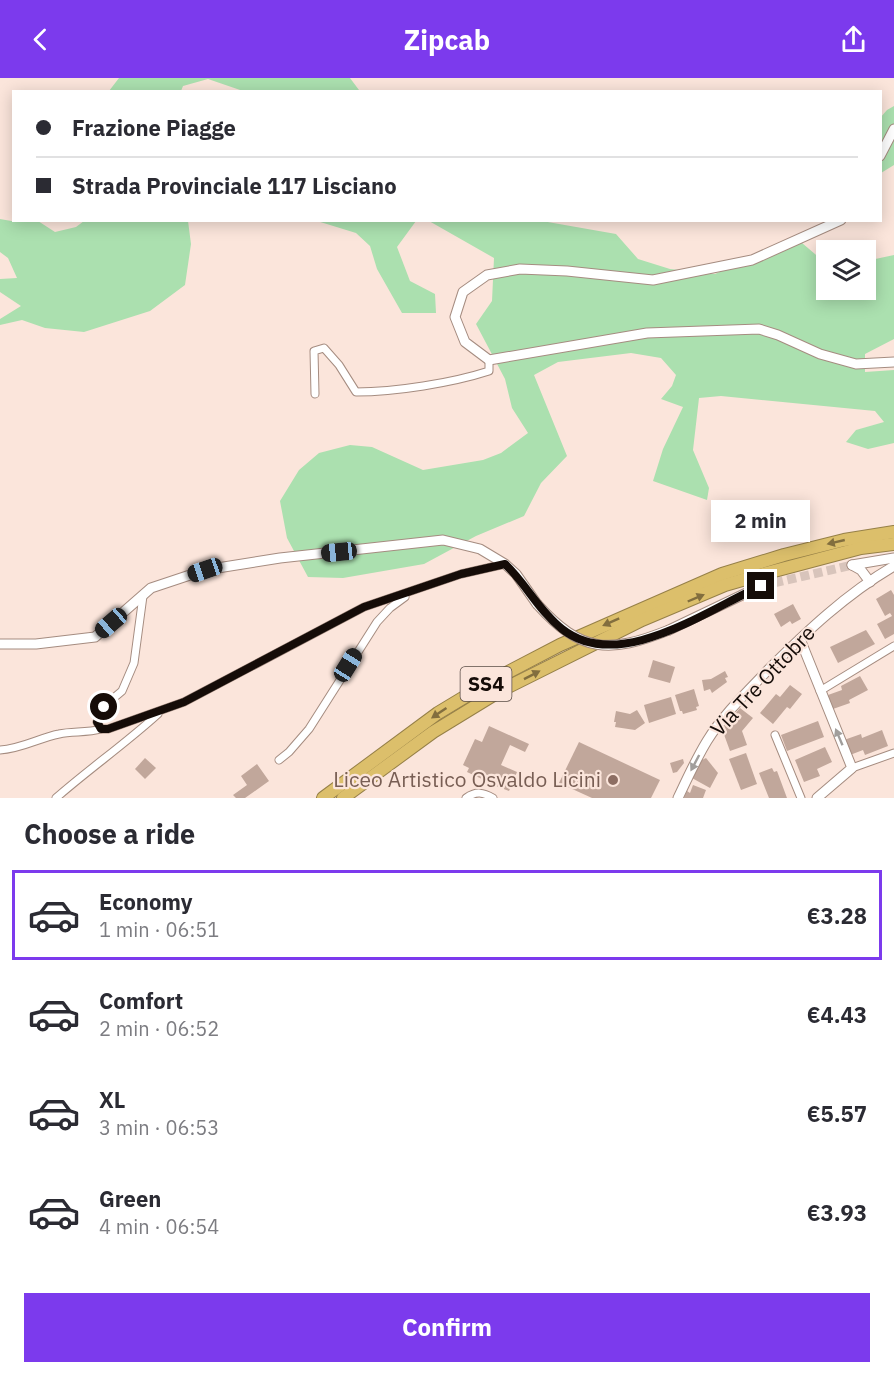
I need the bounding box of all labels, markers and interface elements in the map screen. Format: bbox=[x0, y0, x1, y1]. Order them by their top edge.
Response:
text: Zipcab bbox=[404, 22, 490, 57]
icon: back bbox=[24, 23, 57, 56]
icon: share bbox=[837, 23, 870, 56]
text: Frazione Piagge bbox=[72, 113, 236, 142]
text: Strada Provinciale 117 Lisciano bbox=[72, 171, 397, 200]
map controls bbox=[816, 240, 876, 300]
button: layers bbox=[816, 240, 876, 300]
callout: 2 min bbox=[712, 499, 810, 541]
text: 2 min bbox=[734, 507, 787, 534]
one-way arrow bbox=[827, 538, 846, 548]
car bbox=[320, 541, 358, 563]
car bbox=[185, 556, 225, 584]
route end bbox=[747, 572, 774, 599]
one-way arrow bbox=[687, 592, 705, 602]
car bbox=[92, 604, 130, 642]
one-way arrow bbox=[602, 618, 620, 627]
street label: Via Tre Ottobre bbox=[704, 619, 821, 742]
car bbox=[331, 645, 365, 685]
road number: SS4 bbox=[460, 667, 512, 701]
one-way arrow bbox=[524, 670, 541, 679]
route start bbox=[90, 693, 117, 720]
one-way arrow bbox=[431, 707, 447, 718]
one-way arrow bbox=[834, 728, 843, 746]
one-way arrow bbox=[690, 755, 700, 772]
place label: Liceo Artistico Osvaldo Licini bbox=[333, 765, 601, 793]
marker: Liceo Artistico Osvaldo Licini bbox=[606, 773, 620, 787]
text: Choose a ride bbox=[24, 816, 195, 851]
text: Economy bbox=[99, 887, 193, 916]
icon: car bbox=[27, 888, 81, 942]
text: €3.28 bbox=[807, 901, 867, 930]
text: 1 min · 06:51 bbox=[99, 916, 219, 943]
text: Comfort bbox=[99, 986, 183, 1015]
icon: car bbox=[27, 987, 81, 1041]
text: €4.43 bbox=[807, 1000, 867, 1029]
text: 2 min · 06:52 bbox=[99, 1015, 219, 1042]
text: XL bbox=[99, 1085, 125, 1114]
icon: car bbox=[27, 1086, 81, 1140]
text: €5.57 bbox=[807, 1099, 867, 1128]
text: 3 min · 06:53 bbox=[99, 1114, 219, 1141]
text: Green bbox=[99, 1184, 161, 1213]
icon: car bbox=[27, 1185, 81, 1239]
text: €3.93 bbox=[807, 1198, 867, 1227]
text: 4 min · 06:54 bbox=[99, 1213, 219, 1240]
button: Confirm bbox=[24, 1293, 870, 1362]

